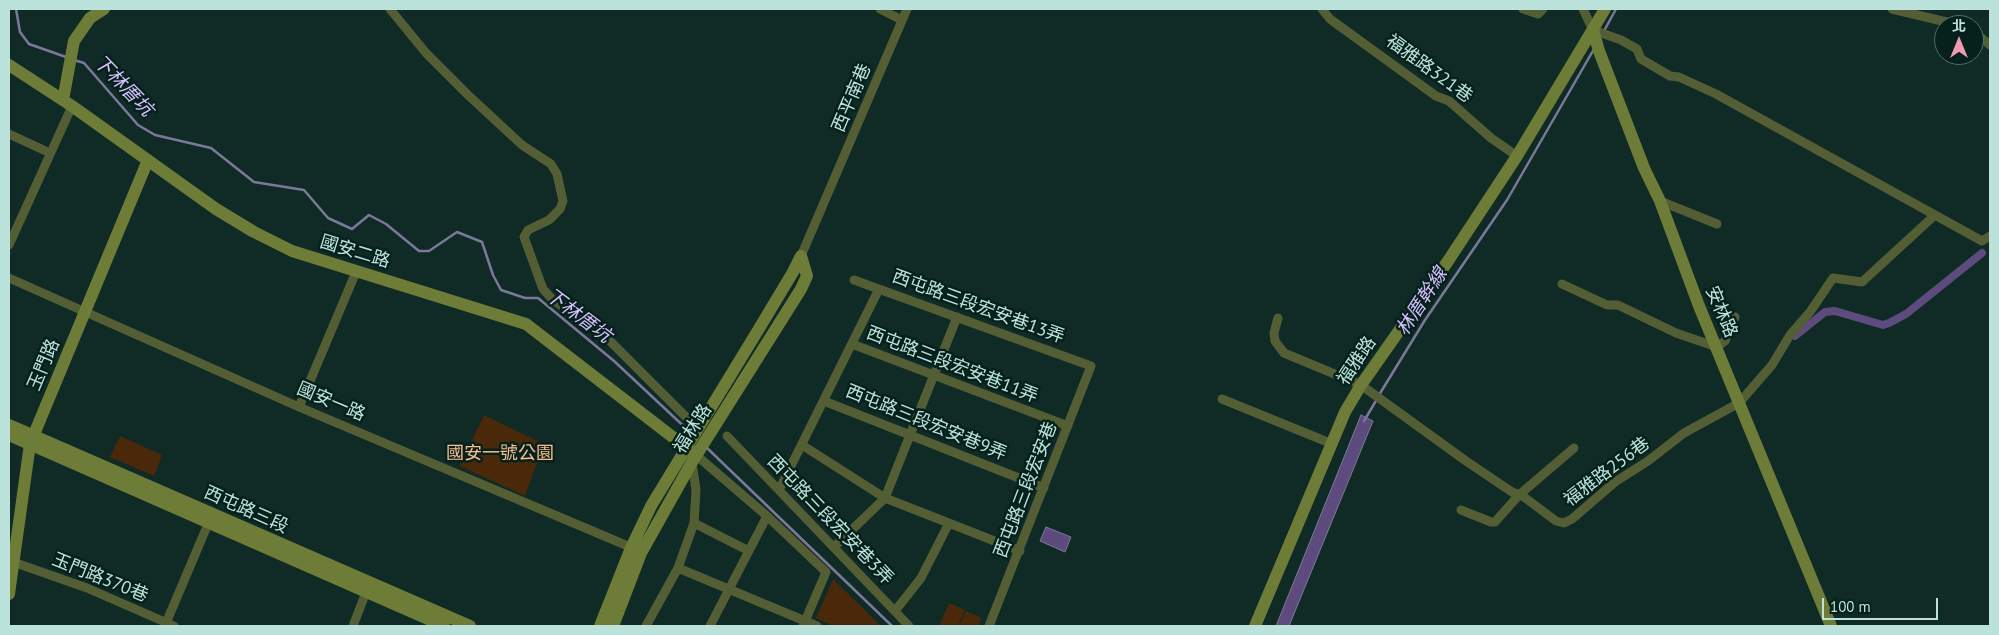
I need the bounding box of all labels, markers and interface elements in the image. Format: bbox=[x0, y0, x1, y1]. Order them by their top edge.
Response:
north arrow bbox=[1934, 15, 1984, 65]
text: 北 bbox=[1952, 17, 1966, 35]
street label: 福雅路321巷 bbox=[1382, 30, 1476, 108]
water label: 下林厝坑 bbox=[88, 51, 158, 121]
street label: 西平南巷 bbox=[828, 61, 876, 135]
street label: 國安二路 bbox=[317, 231, 393, 273]
water label: 林厝幹線 bbox=[1392, 264, 1452, 340]
street label: 西屯路三段宏安巷13弄 bbox=[889, 266, 1067, 348]
street label: 安林路 bbox=[1701, 283, 1741, 341]
water label: 下林厝坑 bbox=[541, 284, 615, 348]
street label: 西屯路三段宏安巷11弄 bbox=[863, 322, 1041, 408]
street label: 福雅路 bbox=[1333, 333, 1381, 389]
street label: 玉門路 bbox=[24, 336, 64, 394]
street label: 國安一路 bbox=[294, 378, 368, 426]
street label: 西屯路三段宏安巷9弄 bbox=[842, 381, 1010, 465]
street label: 福林路 bbox=[670, 400, 716, 458]
street label: 西屯路三段宏安巷 bbox=[990, 419, 1062, 561]
street label: 福雅路256巷 bbox=[1560, 433, 1654, 511]
park label: 國安一號公園 bbox=[446, 443, 554, 465]
street label: 西屯路三段宏安巷3弄 bbox=[763, 451, 897, 589]
street label: 西屯路三段 bbox=[200, 482, 292, 538]
street label: 玉門路370巷 bbox=[49, 549, 151, 607]
scale bar bbox=[1824, 588, 1940, 620]
text: 100 m bbox=[1830, 597, 1871, 616]

